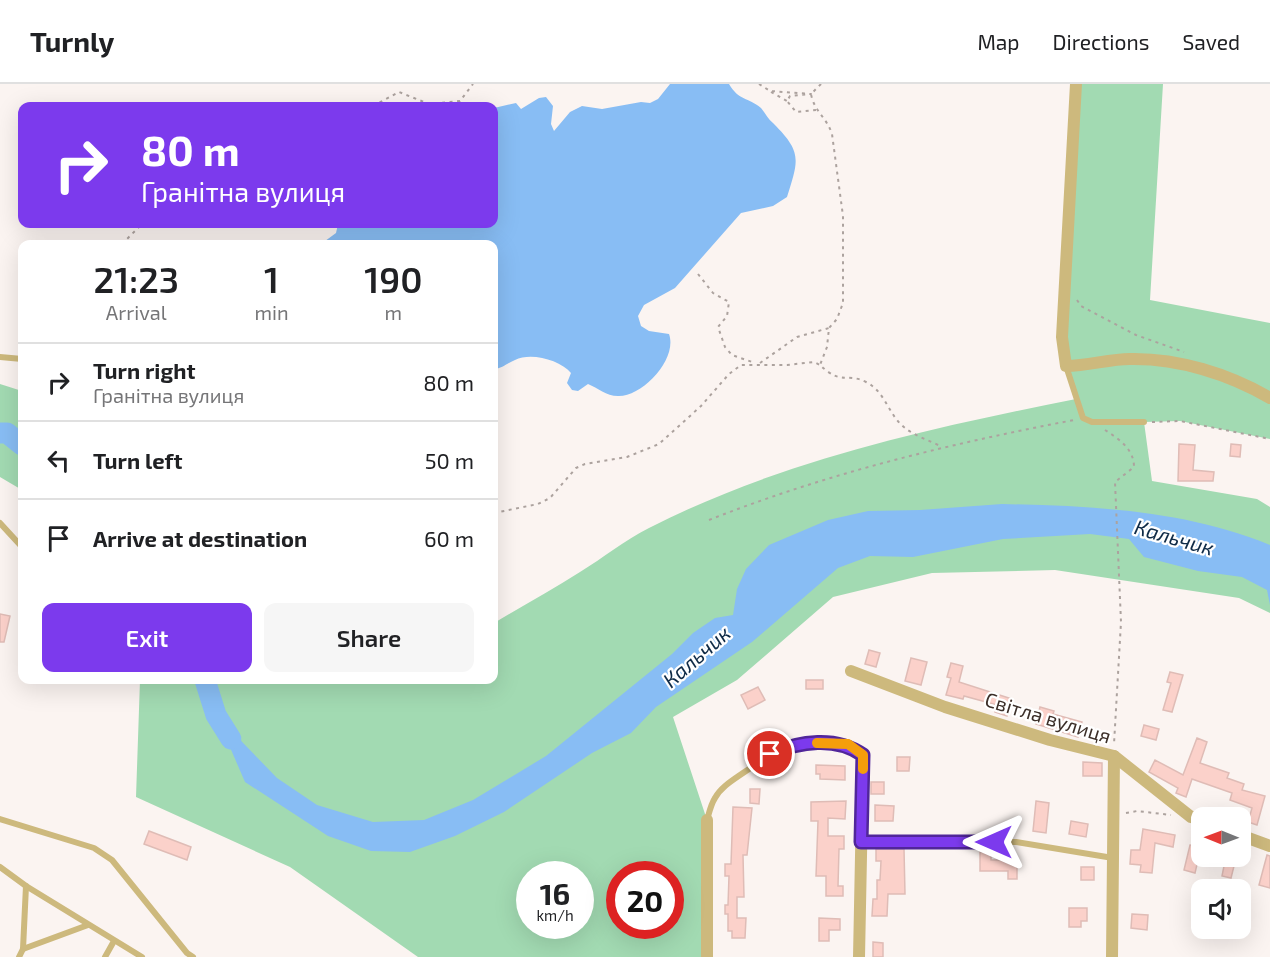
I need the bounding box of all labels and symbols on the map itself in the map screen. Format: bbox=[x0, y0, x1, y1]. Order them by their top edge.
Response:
water label: Кальчик bbox=[1132, 513, 1217, 560]
water label: Кальчик bbox=[657, 620, 735, 692]
street label: Світла вулиця bbox=[982, 686, 1114, 749]
pin bbox=[744, 728, 795, 779]
north arrow bbox=[1191, 807, 1251, 867]
position arrow bbox=[962, 810, 1026, 874]
speed limit sign: 20 bbox=[606, 861, 684, 939]

